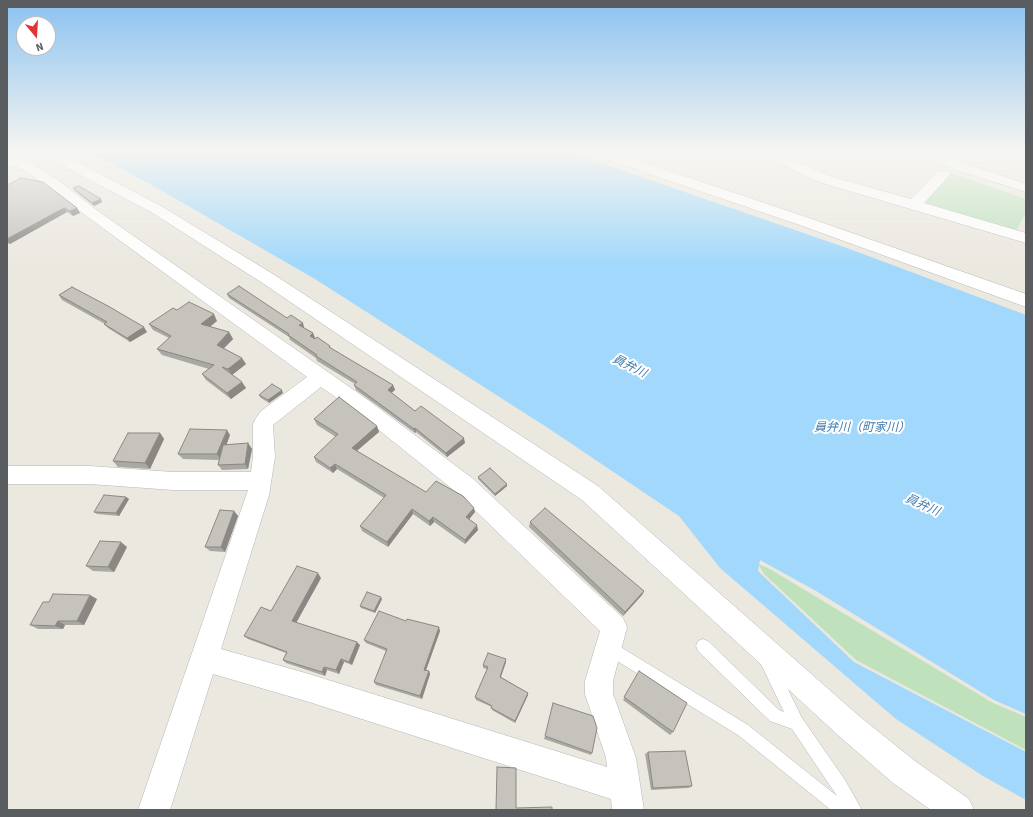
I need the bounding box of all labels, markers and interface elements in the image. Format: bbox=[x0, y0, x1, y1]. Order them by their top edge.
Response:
north arrow bbox=[16, 16, 56, 56]
text: N bbox=[34, 39, 45, 55]
water label: 員弁川 bbox=[610, 352, 648, 382]
water label: 員弁川（町家川） bbox=[814, 421, 910, 435]
water label: 員弁川 bbox=[903, 492, 941, 520]

